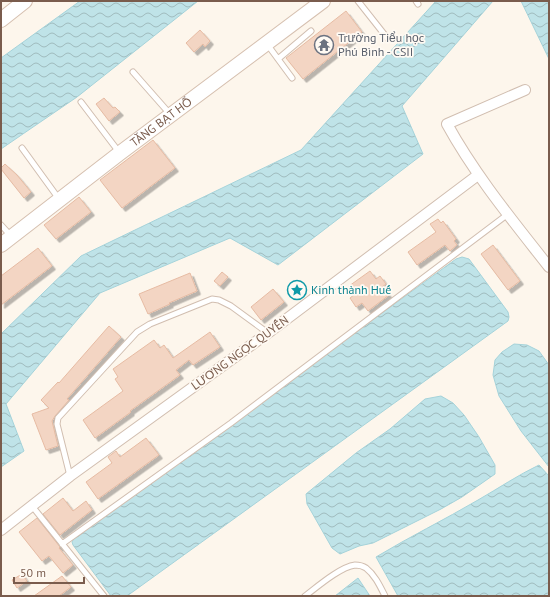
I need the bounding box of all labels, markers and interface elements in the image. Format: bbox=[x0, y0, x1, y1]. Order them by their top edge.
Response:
place label: Trường Tiểu học Phú Bình - CSII bbox=[338, 30, 425, 59]
temple icon: Trường Tiểu học Phú Bình - CSII bbox=[313, 34, 335, 56]
street label: TĂNG BẠT HỔ bbox=[127, 94, 195, 150]
place icon: Kinh thành Huế bbox=[286, 279, 308, 301]
place label: Kinh thành Huế bbox=[311, 282, 391, 297]
street label: LƯƠNG NGỌC QUYẾN bbox=[188, 312, 291, 393]
scale bar bbox=[14, 559, 84, 585]
text: 50 m bbox=[20, 565, 46, 580]

